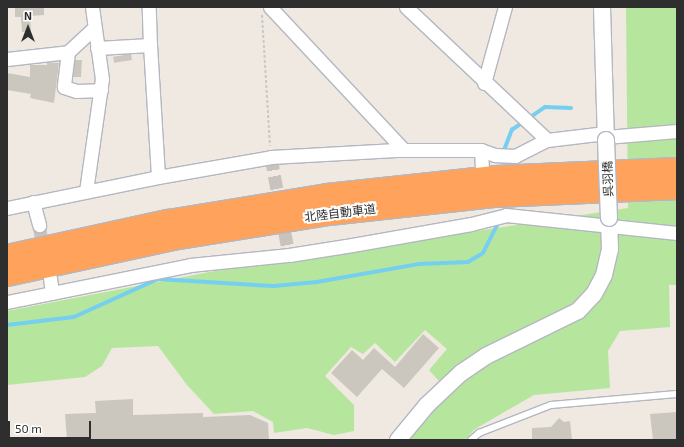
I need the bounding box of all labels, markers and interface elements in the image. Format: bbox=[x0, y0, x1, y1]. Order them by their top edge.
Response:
north arrow bbox=[8, 8, 48, 48]
text: N bbox=[24, 9, 32, 22]
street label: 呉羽橋 bbox=[600, 161, 616, 197]
street label: 北陸自動車道 bbox=[303, 201, 377, 225]
scale bar bbox=[10, 413, 93, 439]
text: 50 m bbox=[15, 421, 42, 435]

